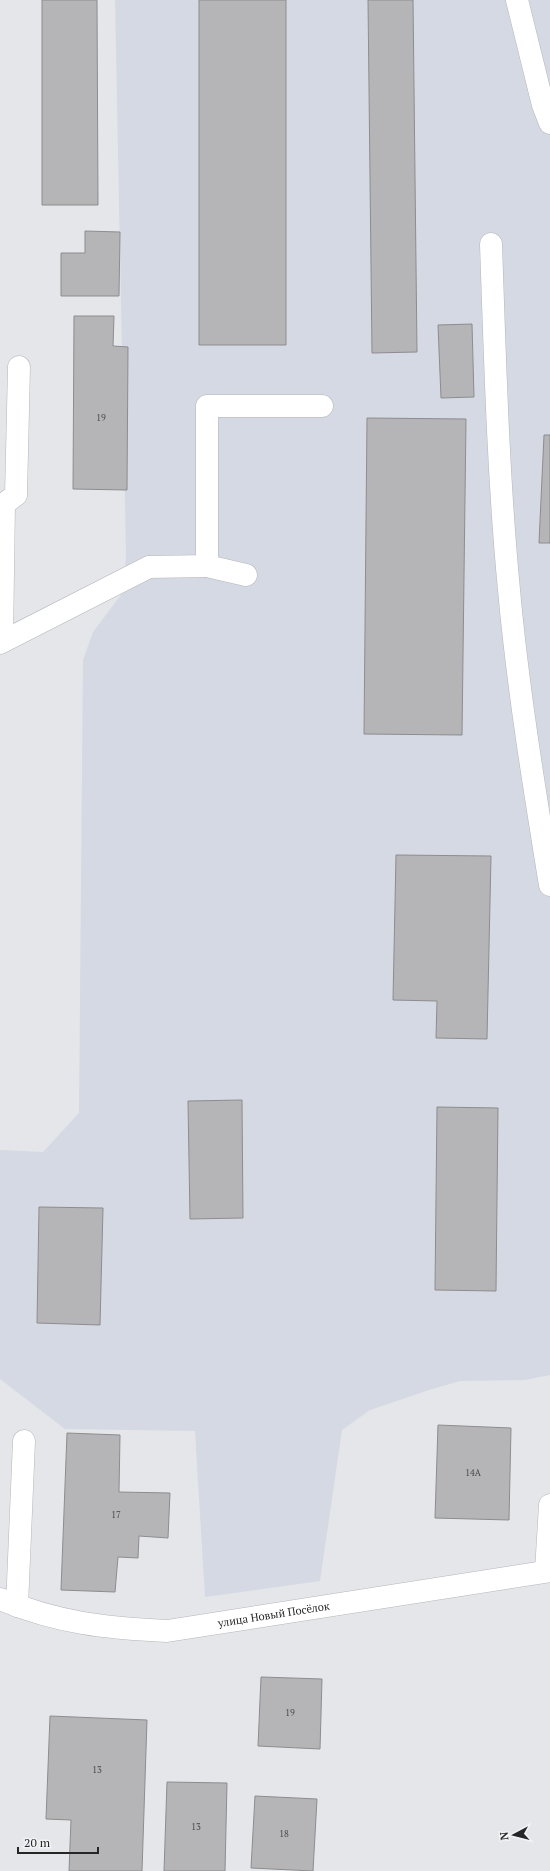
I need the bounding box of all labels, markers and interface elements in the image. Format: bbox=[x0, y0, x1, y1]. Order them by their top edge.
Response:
house number: 19 bbox=[96, 412, 106, 424]
house number: 14А bbox=[465, 1467, 482, 1479]
house number: 17 bbox=[111, 1509, 121, 1521]
street label: улица Новый Посёлок bbox=[216, 1599, 331, 1630]
house number: 19 bbox=[285, 1707, 295, 1719]
house number: 13 bbox=[92, 1764, 102, 1776]
north arrow bbox=[494, 1815, 534, 1855]
house number: 13 bbox=[191, 1821, 201, 1833]
house number: 18 bbox=[279, 1828, 289, 1840]
scale bar bbox=[18, 1829, 98, 1855]
text: N bbox=[497, 1831, 512, 1841]
text: 20 m bbox=[24, 1835, 51, 1850]

